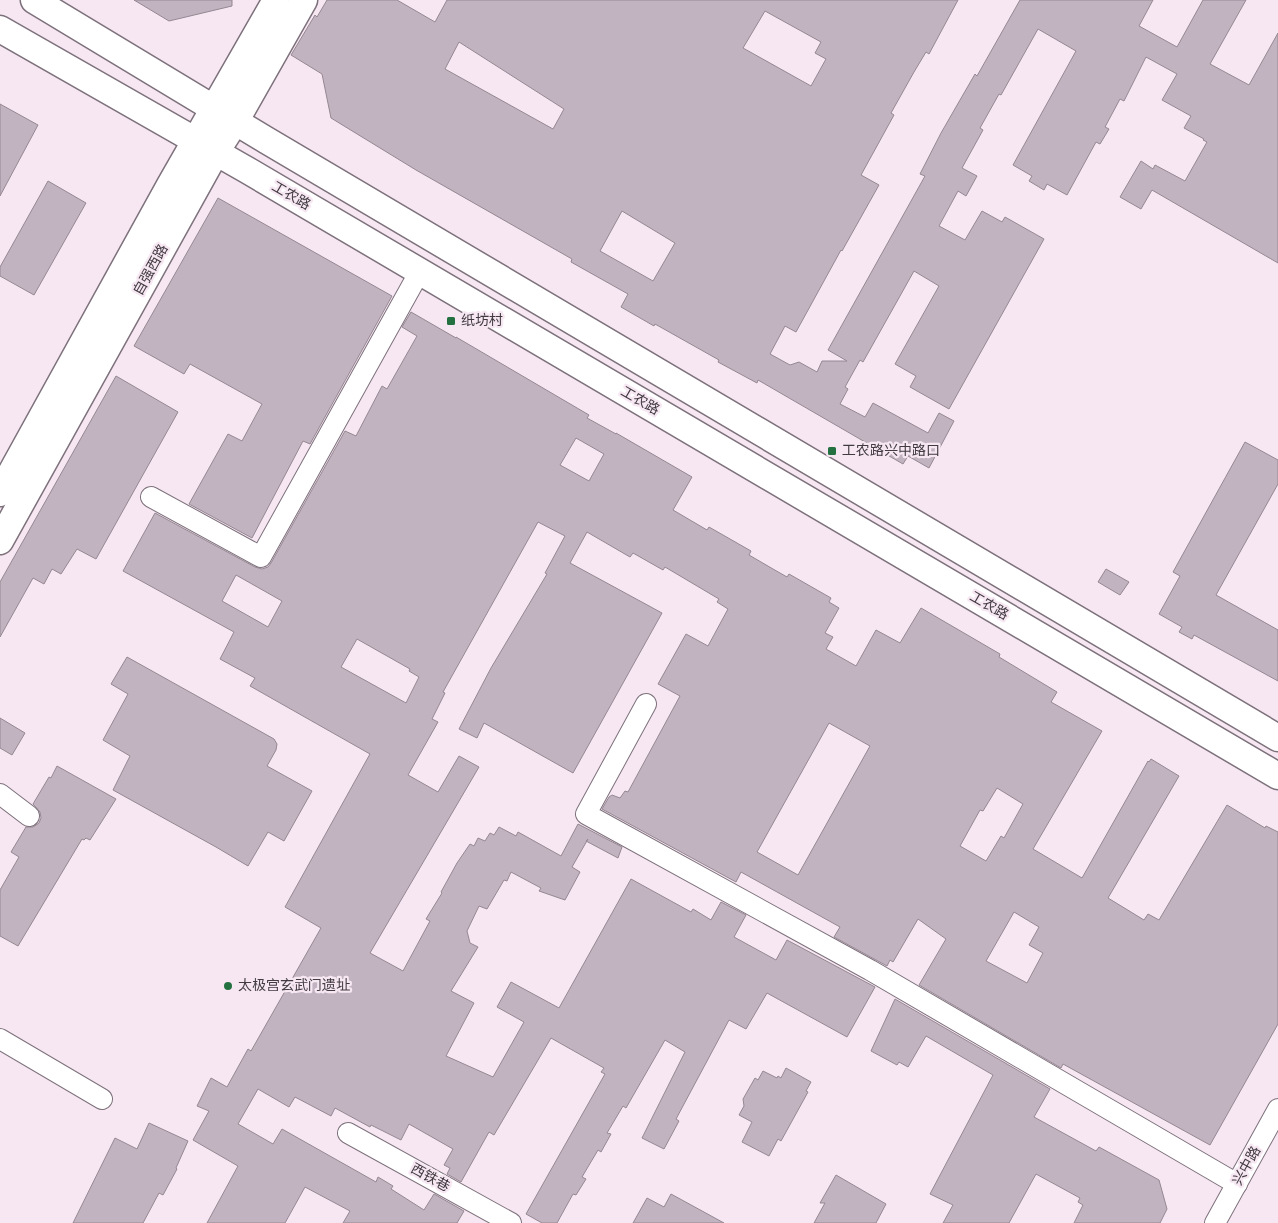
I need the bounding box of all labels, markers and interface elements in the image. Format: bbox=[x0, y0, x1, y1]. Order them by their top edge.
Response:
street label: 工农路 bbox=[268, 177, 314, 215]
street label: 自强西路 bbox=[129, 241, 173, 299]
place label: 纸坊村 bbox=[461, 311, 503, 331]
marker: 纸坊村 bbox=[445, 315, 457, 327]
street label: 工农路 bbox=[617, 382, 663, 420]
place label: 工农路兴中路口 bbox=[842, 441, 940, 461]
marker: 工农路兴中路口 bbox=[826, 445, 838, 457]
street label: 工农路 bbox=[966, 587, 1012, 625]
place label: 太极宫玄武门遗址 bbox=[238, 976, 350, 996]
marker: 太极宫玄武门遗址 bbox=[222, 980, 234, 992]
street label: 兴中路 bbox=[1228, 1143, 1266, 1189]
street label: 西铁巷 bbox=[407, 1159, 453, 1197]

